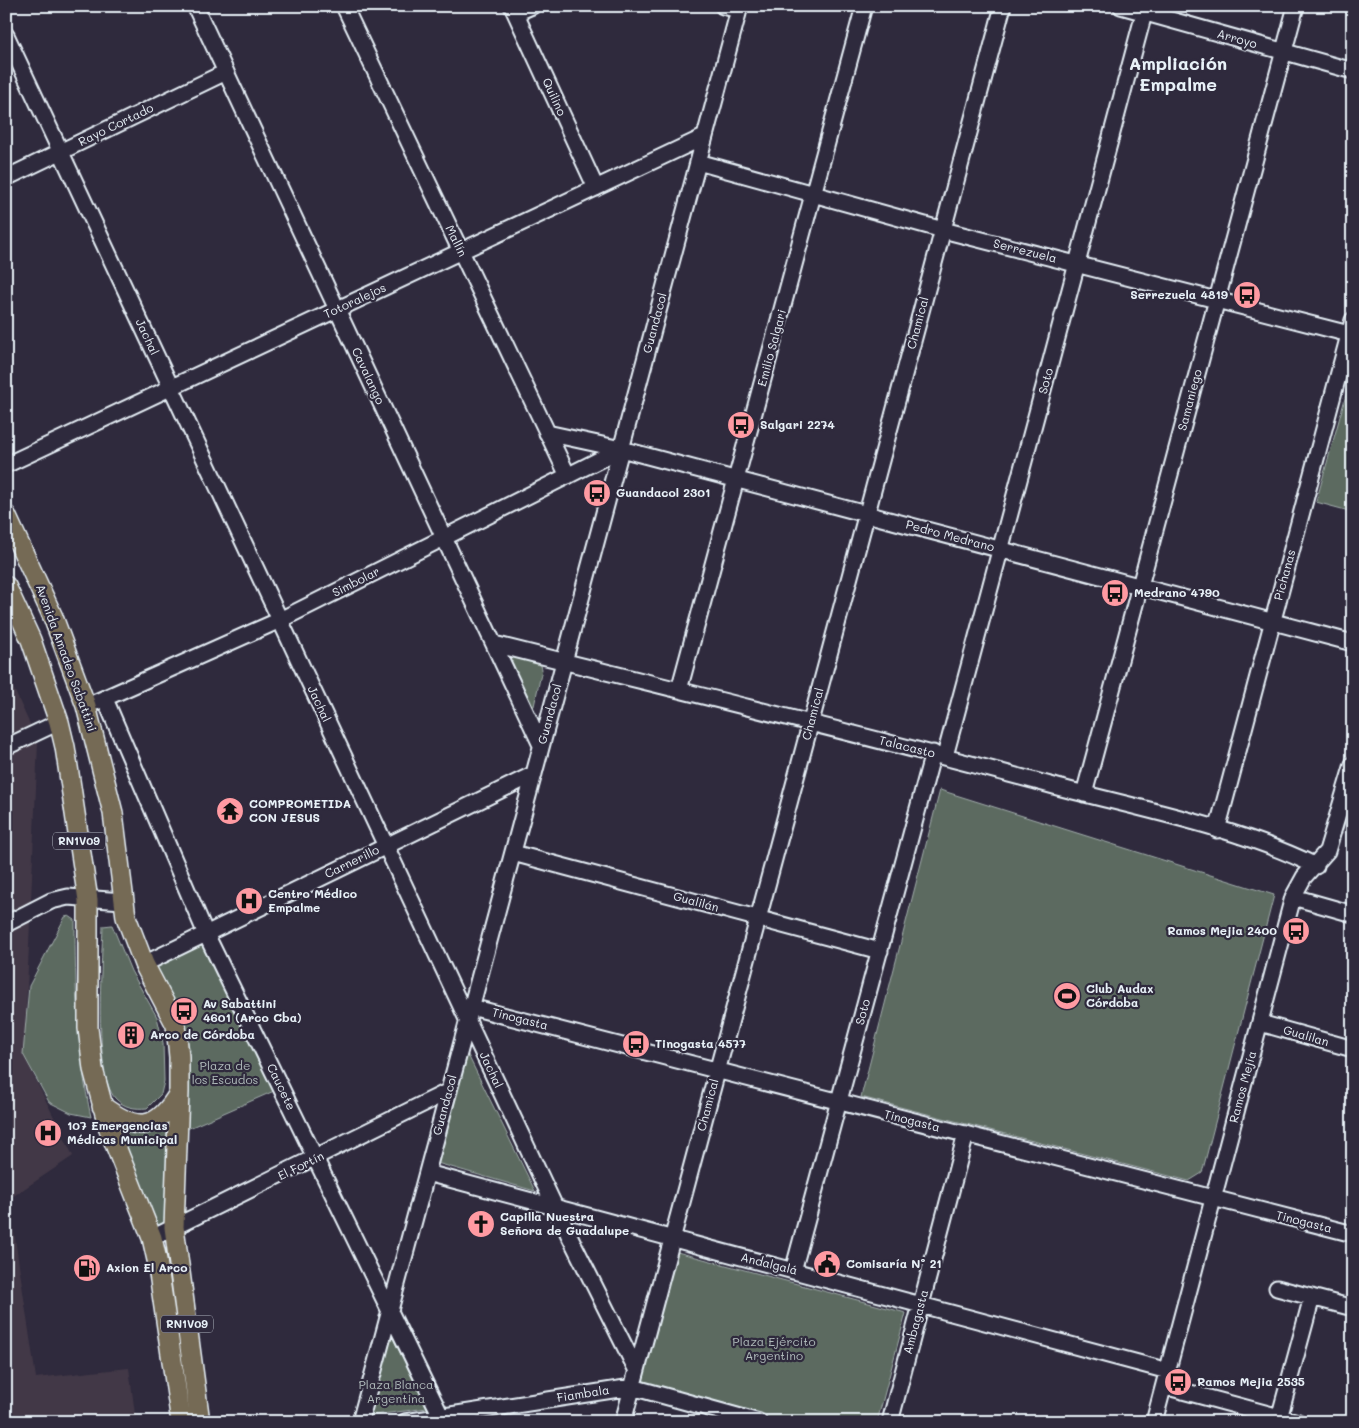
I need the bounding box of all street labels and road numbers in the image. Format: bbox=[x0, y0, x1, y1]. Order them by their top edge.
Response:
street label: Arroyo bbox=[1215, 25, 1259, 51]
street label: Quilino bbox=[539, 75, 571, 118]
street label: Rayo Cortado bbox=[75, 99, 156, 149]
street label: Mallín bbox=[442, 222, 471, 259]
street label: Serrezuela bbox=[992, 234, 1059, 266]
street label: Totoralejos bbox=[321, 279, 389, 322]
street label: Guandacol bbox=[638, 291, 670, 355]
street label: Chamical bbox=[902, 295, 932, 351]
street label: Emilio Salgari bbox=[753, 307, 789, 388]
street label: Jachal bbox=[133, 316, 163, 357]
street label: Cavalango bbox=[349, 345, 389, 407]
street label: Soto bbox=[1034, 366, 1056, 396]
street label: Samaniego bbox=[1173, 367, 1205, 432]
street label: Pedro Medrano bbox=[904, 516, 996, 555]
street label: Pichanas bbox=[1270, 547, 1299, 602]
street label: Simbolar bbox=[329, 562, 382, 600]
street label: Avenida Amadeo Sabattini bbox=[33, 582, 101, 733]
street label: Guandacol bbox=[533, 682, 565, 746]
street label: Jachal bbox=[305, 683, 335, 724]
street label: Chamical bbox=[797, 686, 827, 742]
street label: Talacasto bbox=[877, 731, 937, 761]
road number: RN1V09 bbox=[53, 832, 105, 849]
street label: Carnerillo bbox=[322, 841, 382, 881]
street label: Gualilán bbox=[672, 887, 721, 915]
street label: Soto bbox=[851, 997, 873, 1027]
street label: Tinogasta bbox=[491, 1003, 550, 1033]
street label: Gualilan bbox=[1282, 1021, 1331, 1049]
street label: Jachal bbox=[477, 1049, 507, 1090]
street label: Ramos Mejía bbox=[1225, 1049, 1259, 1124]
street label: Caucete bbox=[264, 1061, 300, 1112]
street label: Guandacol bbox=[428, 1073, 460, 1137]
street label: Chamical bbox=[692, 1077, 722, 1133]
street label: Tinogasta bbox=[883, 1105, 942, 1135]
street label: El Fortín bbox=[275, 1147, 326, 1183]
street label: Tinogasta bbox=[1275, 1206, 1334, 1236]
street label: Andalgalá bbox=[739, 1248, 799, 1278]
street label: Ambagasta bbox=[899, 1288, 931, 1356]
road number: RN1V09 bbox=[161, 1316, 213, 1332]
street label: Fiambala bbox=[555, 1381, 610, 1405]

